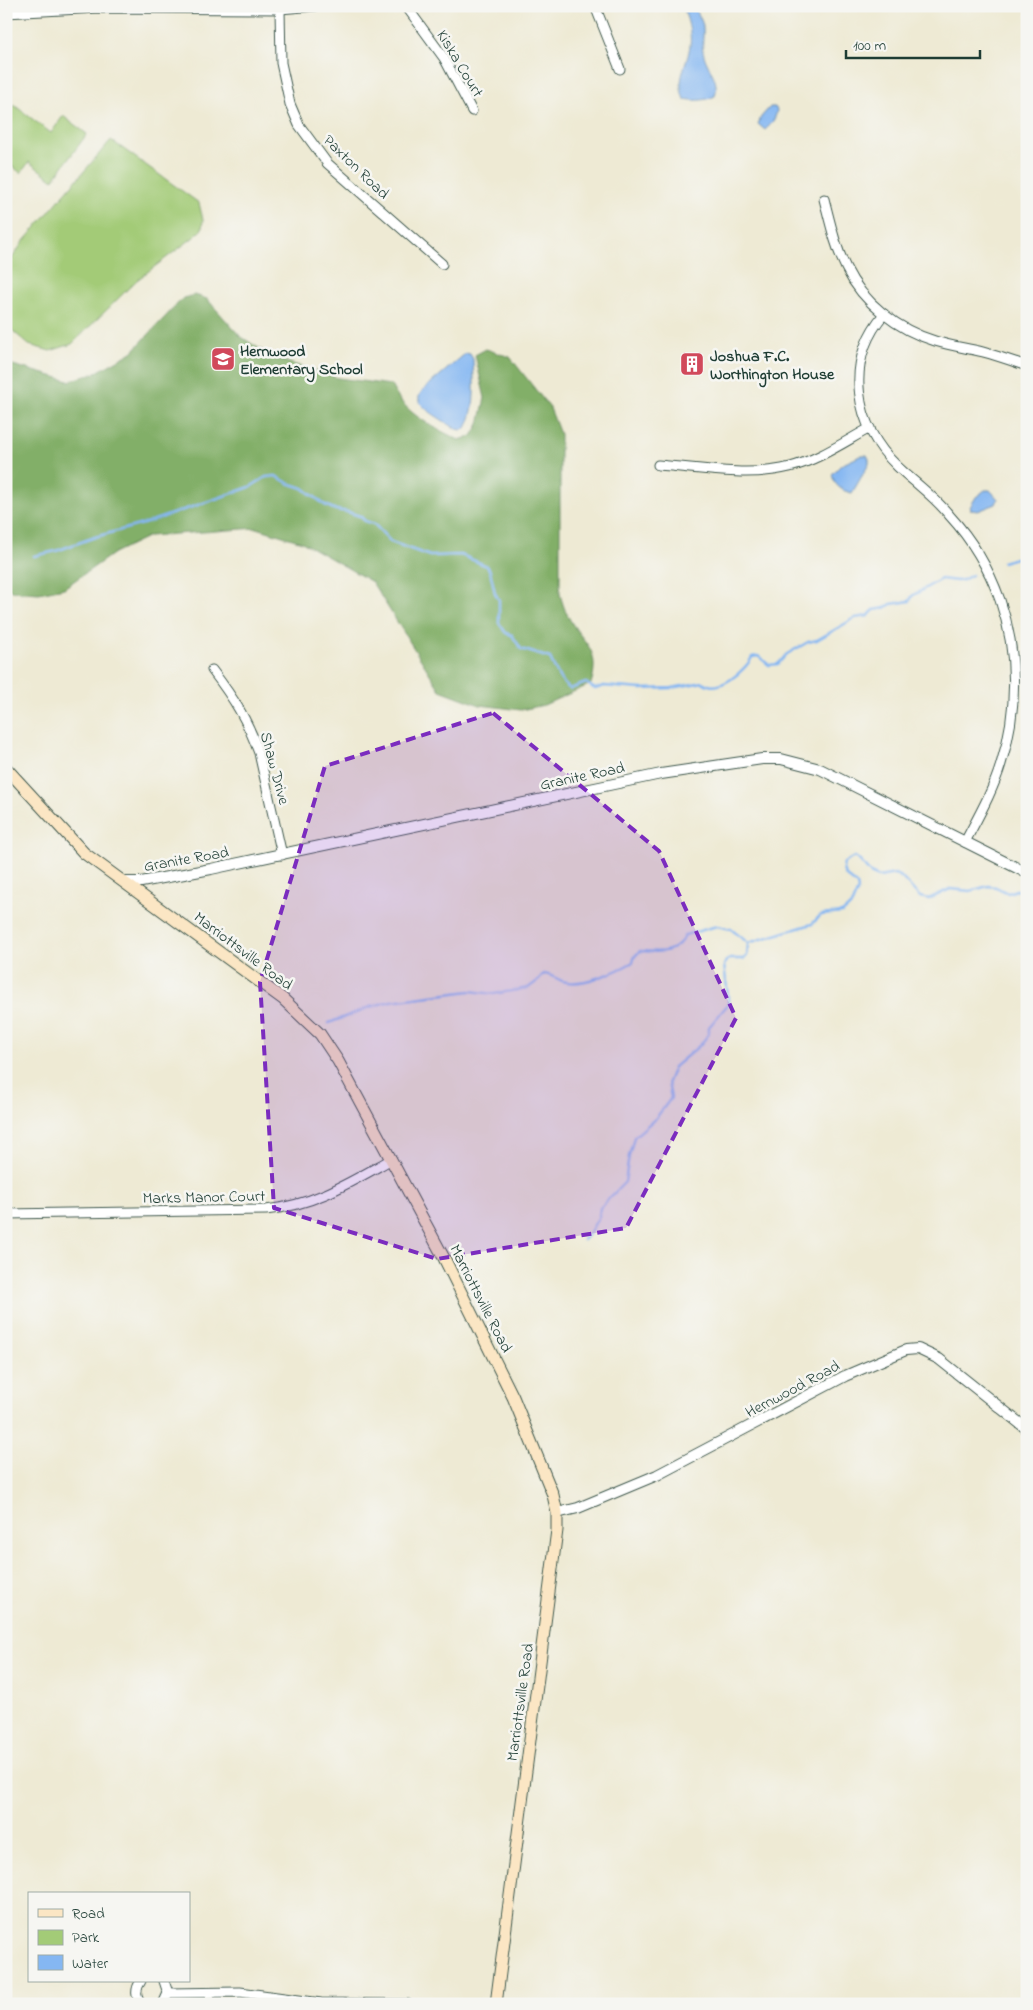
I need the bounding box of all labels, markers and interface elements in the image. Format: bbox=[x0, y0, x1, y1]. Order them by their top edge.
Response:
street label: Kiska Court bbox=[430, 26, 489, 103]
scale bar bbox=[846, 28, 979, 60]
text: 100 m bbox=[853, 35, 886, 57]
street label: Paxton Road bbox=[317, 129, 394, 205]
place label: Hernwood Elementary School bbox=[240, 340, 363, 383]
place label: Joshua F.C. Worthington House bbox=[710, 345, 835, 388]
school or university icon: Hernwood Elementary School bbox=[210, 346, 236, 372]
building icon: Joshua F.C. Worthington House bbox=[679, 351, 705, 377]
street label: Shaw Drive bbox=[253, 729, 296, 808]
street label: Granite Road bbox=[538, 756, 627, 798]
street label: Granite Road bbox=[142, 841, 231, 879]
street label: Marriottsville Road bbox=[188, 906, 297, 997]
street label: Marks Manor Court bbox=[143, 1185, 266, 1211]
street label: Marriottsville Road bbox=[443, 1241, 518, 1357]
street label: Hernwood Road bbox=[741, 1355, 845, 1425]
street label: Marriottsville Road bbox=[501, 1642, 541, 1763]
legend bbox=[28, 1892, 190, 1982]
text: Road bbox=[72, 1903, 105, 1925]
text: Park bbox=[72, 1927, 100, 1949]
text: Water bbox=[72, 1953, 108, 1975]

